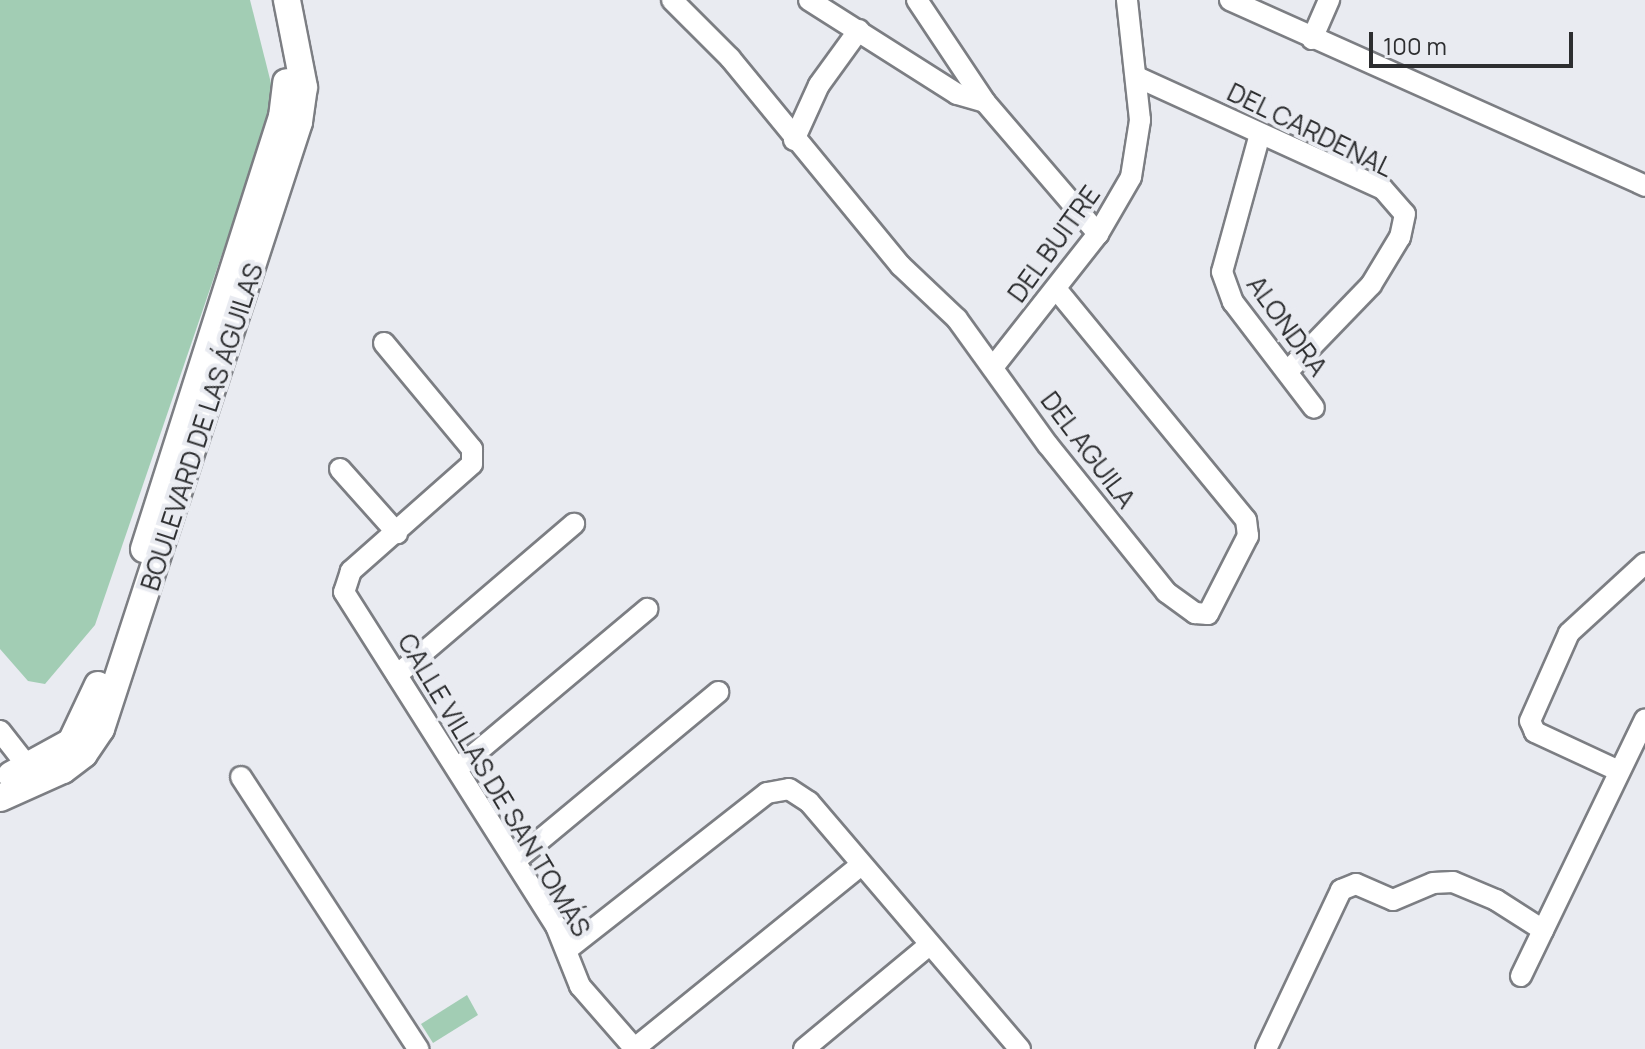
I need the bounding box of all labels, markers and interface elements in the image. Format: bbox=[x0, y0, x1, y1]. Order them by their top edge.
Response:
scale bar bbox=[1373, 16, 1577, 66]
text: 100 m bbox=[1383, 29, 1447, 62]
street label: DEL CARDENAL bbox=[1222, 76, 1398, 184]
street label: DEL BUITRE bbox=[1001, 179, 1107, 309]
street label: BOULEVARD DE LAS ÁGUILAS bbox=[134, 259, 270, 595]
street label: ALONDRA bbox=[1240, 270, 1334, 382]
street label: DEL AGUILA bbox=[1034, 385, 1142, 515]
street label: CALLE VILLAS DE SAN TOMÁS bbox=[391, 628, 597, 942]

